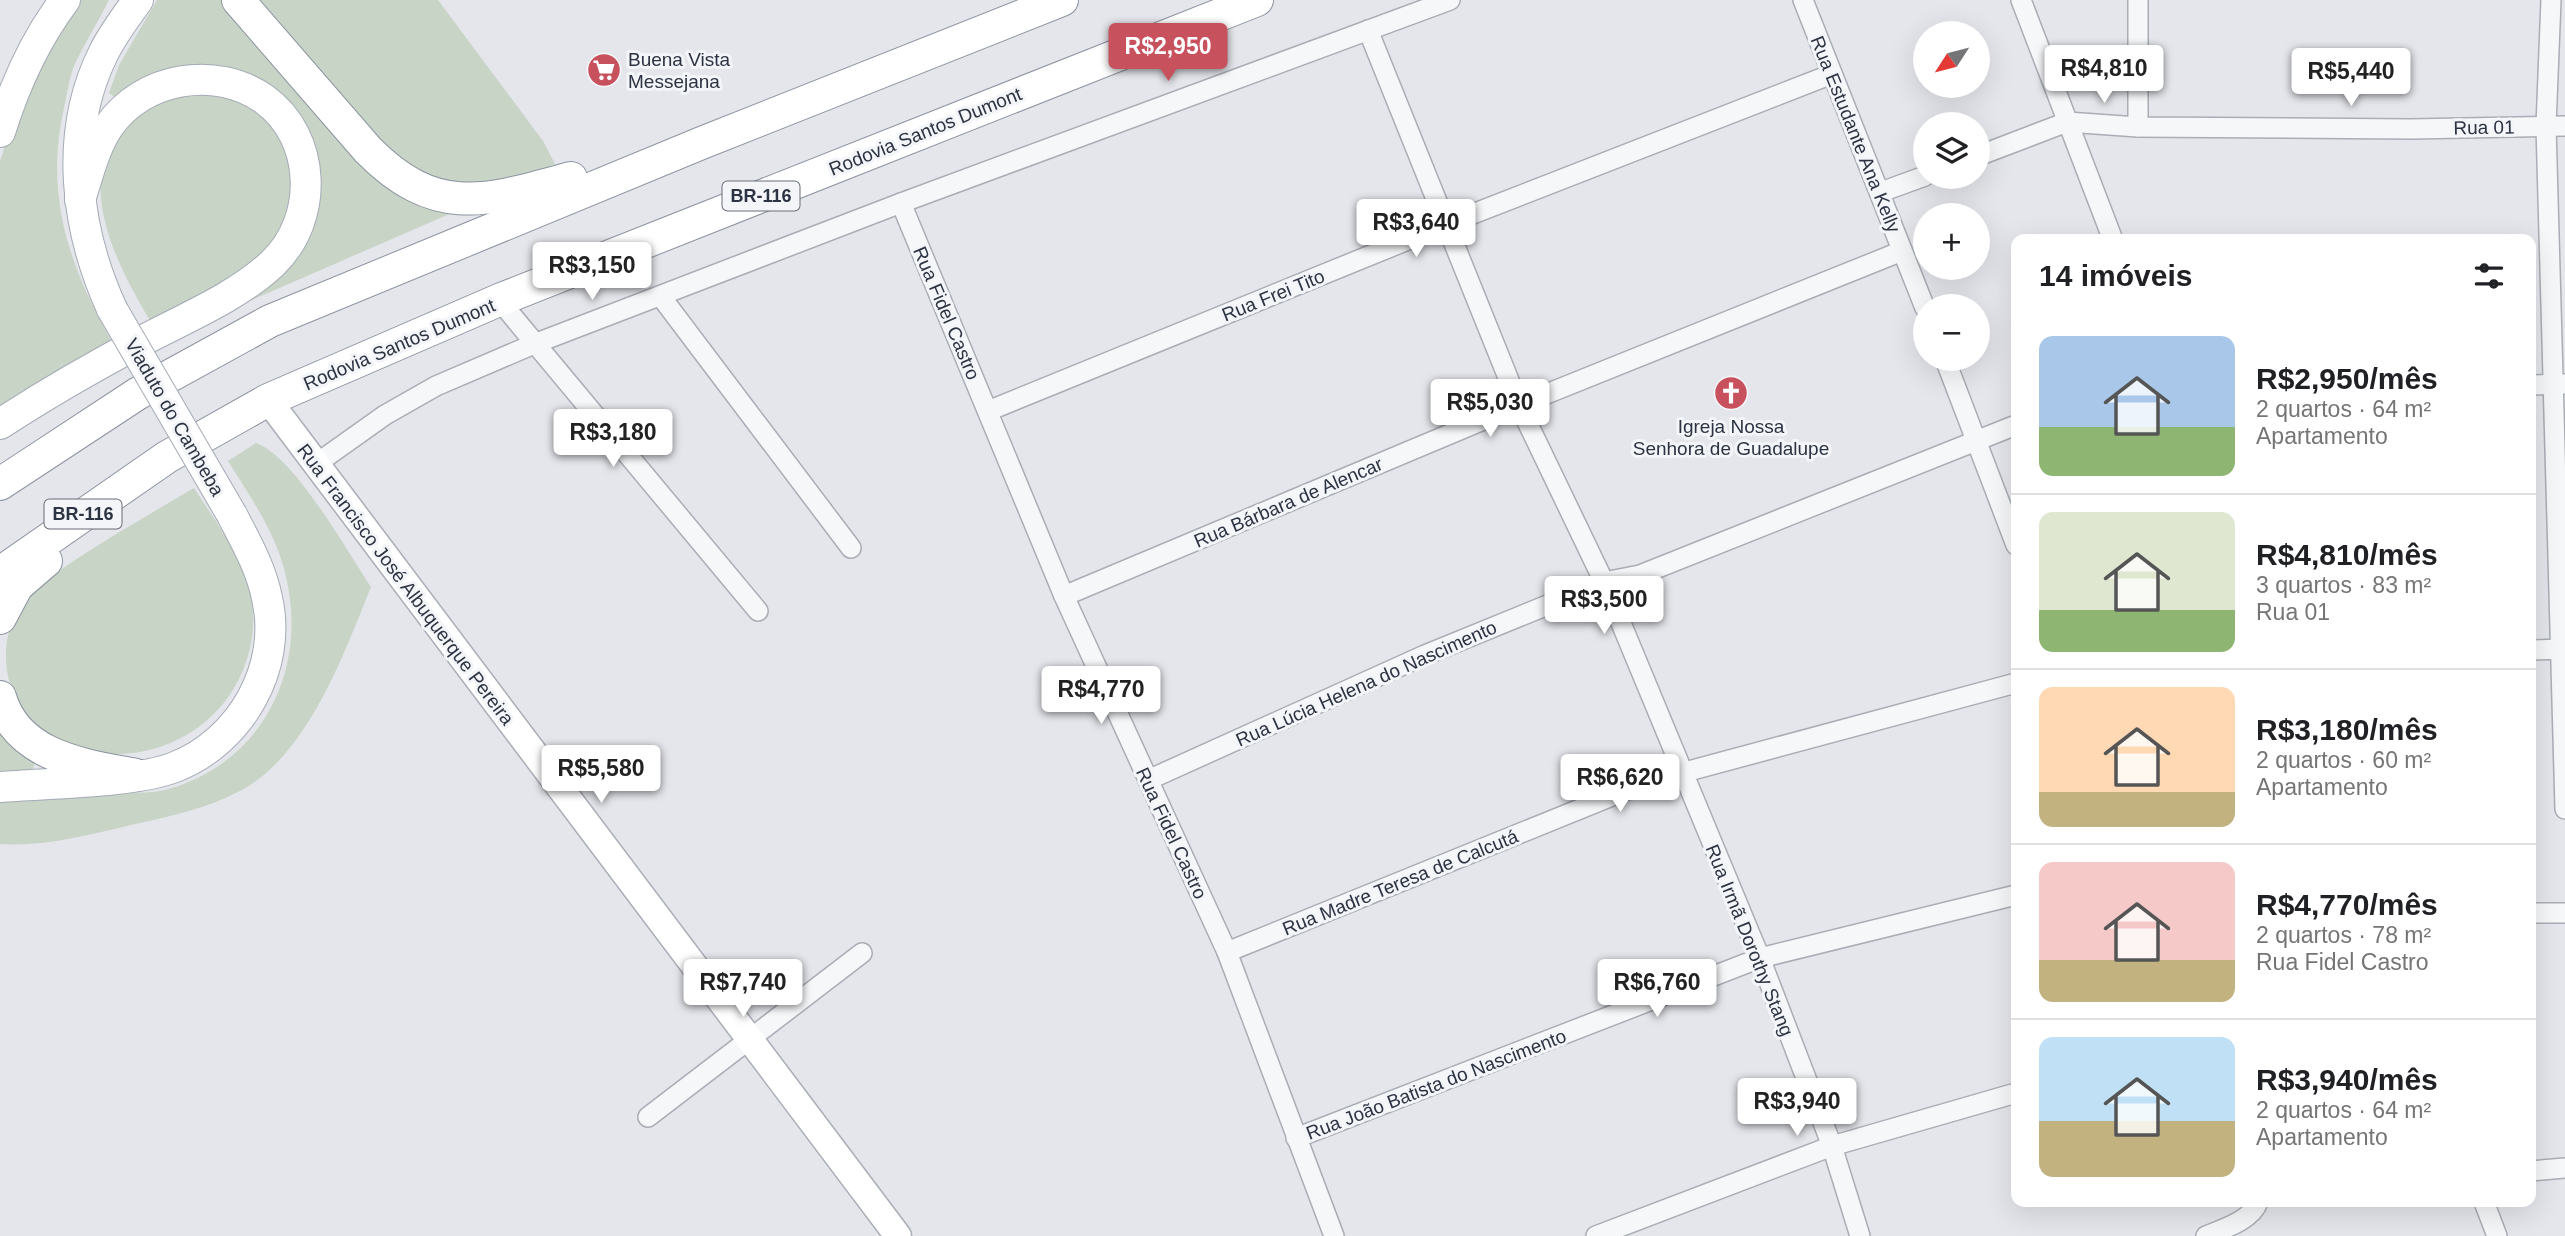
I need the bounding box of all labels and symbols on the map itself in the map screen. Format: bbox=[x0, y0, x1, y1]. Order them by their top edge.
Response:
north arrow bbox=[1913, 21, 1990, 98]
pin: R$2,950 bbox=[1103, 24, 1233, 83]
street label: Rua Estudante Ana Kelly bbox=[1806, 33, 1905, 236]
pin: R$4,810 bbox=[2039, 46, 2169, 105]
pin: R$5,440 bbox=[2286, 48, 2416, 108]
place label: Buena Vista Messejana bbox=[628, 49, 731, 92]
supermarket icon: Buena Vista Messejana bbox=[585, 51, 623, 89]
street label: Rodovia Santos Dumont bbox=[826, 83, 1025, 180]
street label: Rua 01 bbox=[2453, 116, 2515, 139]
road number: BR-116 bbox=[722, 182, 800, 210]
pin: R$3,640 bbox=[1351, 200, 1481, 259]
pin: R$3,150 bbox=[527, 243, 657, 302]
street label: Rua Fidel Castro bbox=[909, 243, 984, 383]
street label: Rua Frei Tito bbox=[1219, 265, 1328, 326]
street label: Rodovia Santos Dumont bbox=[300, 294, 499, 394]
street label: Viaduto do Cambeba bbox=[121, 335, 228, 500]
church icon: Igreja Nossa Senhora de Guadalupe bbox=[1712, 374, 1750, 412]
pin: R$5,030 bbox=[1425, 380, 1555, 439]
pin: R$3,180 bbox=[548, 410, 678, 469]
place label: Igreja Nossa Senhora de Guadalupe bbox=[1633, 416, 1829, 459]
street label: Rua Francisco José Albuquerque Pereira bbox=[293, 440, 518, 729]
street label: Rua Bárbara de Alencar bbox=[1191, 453, 1386, 552]
road number: BR-116 bbox=[44, 500, 122, 528]
pin: R$3,500 bbox=[1539, 576, 1669, 636]
street label: Rua Lúcia Helena do Nascimento bbox=[1233, 616, 1500, 751]
pin: R$4,770 bbox=[1036, 666, 1166, 726]
pin: R$5,580 bbox=[536, 746, 666, 805]
pin: R$6,620 bbox=[1555, 754, 1685, 814]
street label: Rua Fidel Castro bbox=[1132, 764, 1211, 902]
street label: Rua Madre Teresa de Calcutá bbox=[1279, 825, 1521, 939]
street label: Rua Irmã Dorothy Stang bbox=[1701, 841, 1798, 1039]
pin: R$7,740 bbox=[678, 960, 808, 1019]
pin: R$6,760 bbox=[1592, 960, 1722, 1019]
street label: Rua João Batista do Nascimento bbox=[1303, 1025, 1569, 1144]
pin: R$3,940 bbox=[1732, 1078, 1862, 1138]

